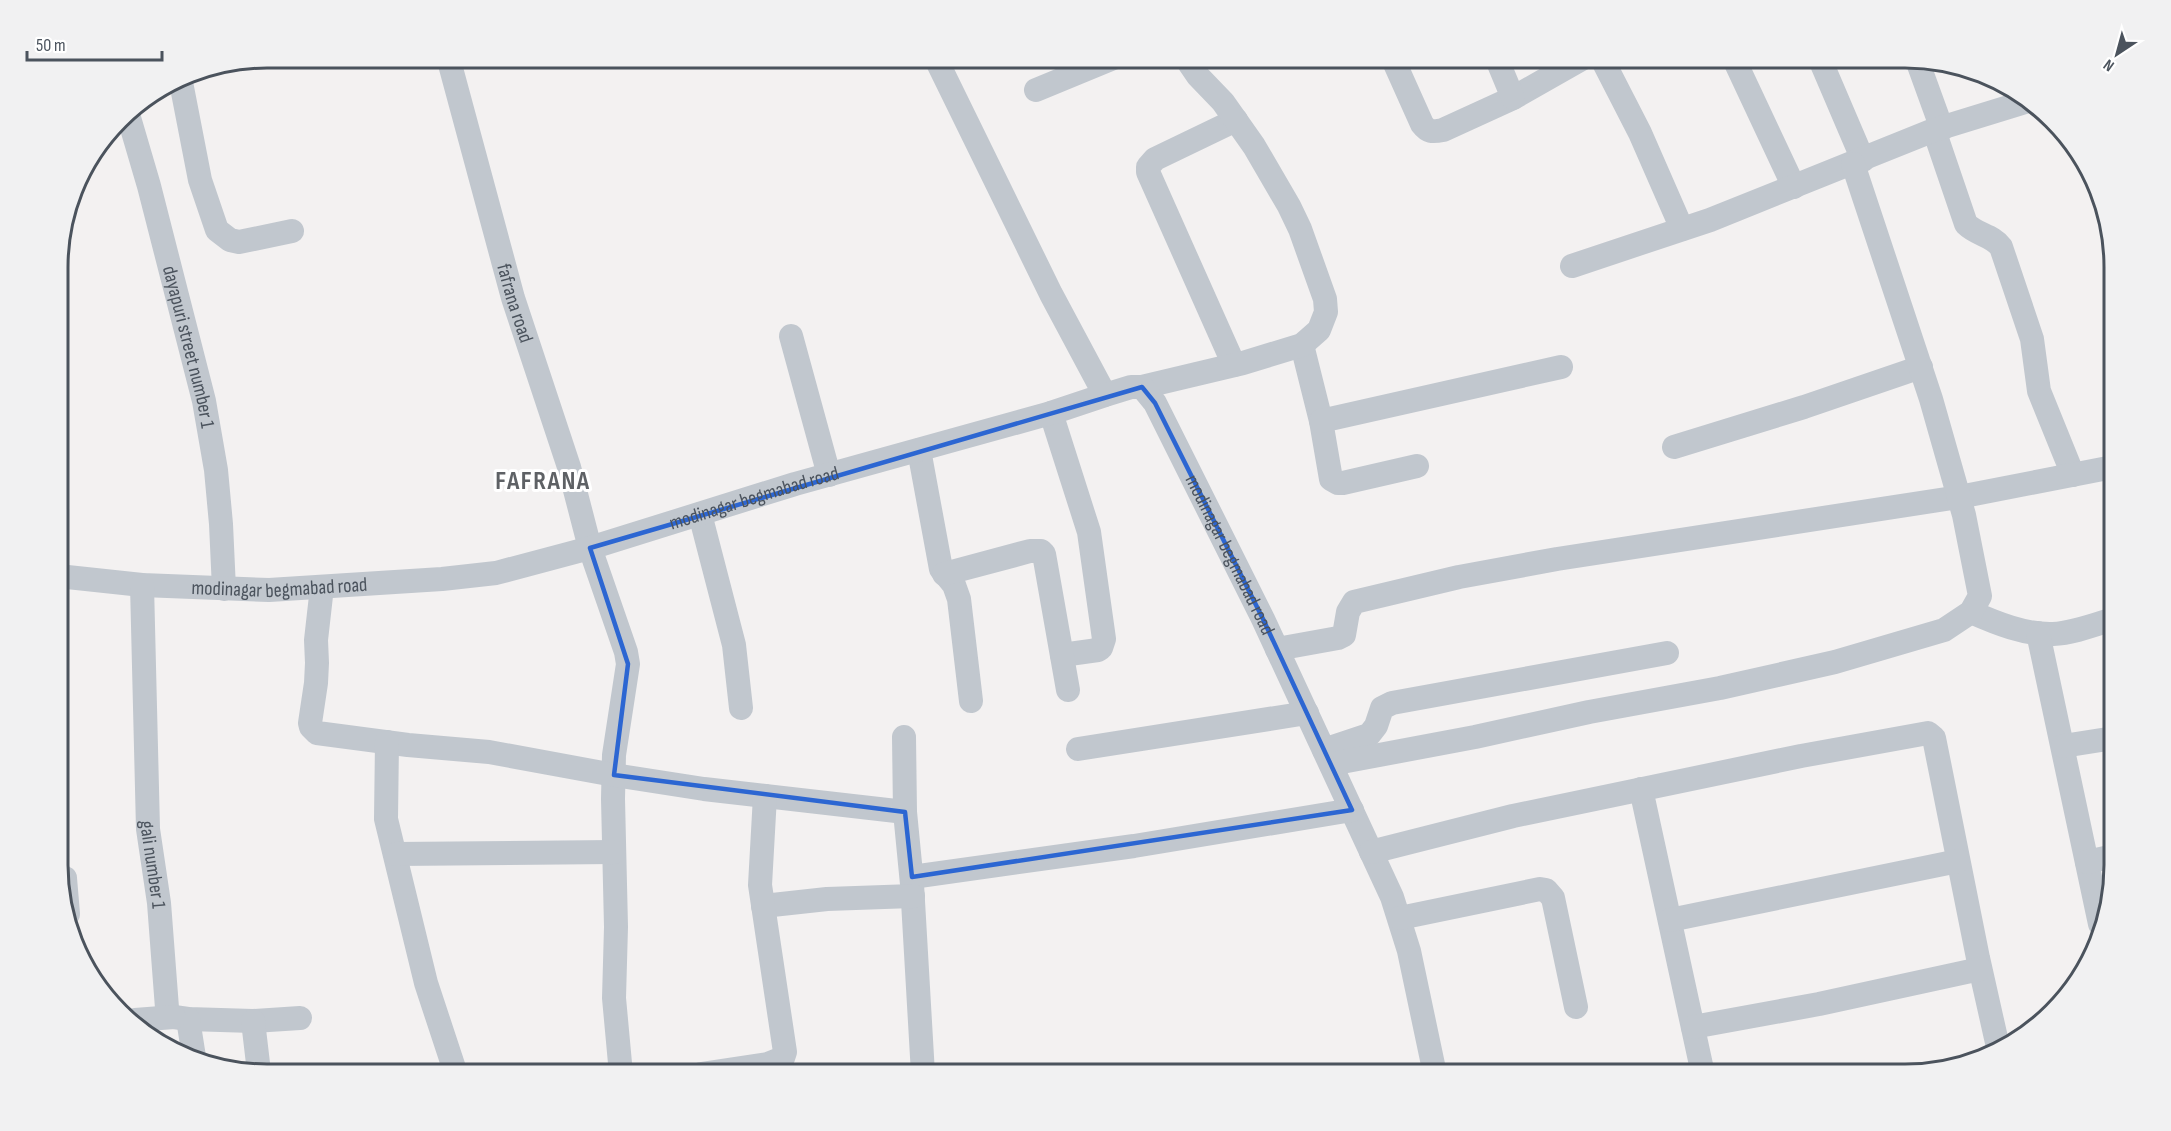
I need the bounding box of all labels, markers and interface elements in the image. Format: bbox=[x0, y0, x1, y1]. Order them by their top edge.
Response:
scale bar bbox=[27, 24, 162, 62]
north arrow bbox=[2087, 24, 2147, 84]
text: 50 m bbox=[36, 35, 66, 56]
text: N bbox=[2100, 55, 2118, 75]
street label: fafrana road bbox=[491, 261, 538, 346]
street label: dayapuri street number 1 bbox=[157, 263, 219, 430]
street label: modinagar begmabad road bbox=[666, 461, 842, 536]
district label: FAFRANA bbox=[495, 466, 591, 497]
street label: modinagar begmabad road bbox=[1180, 471, 1280, 639]
street label: modinagar begmabad road bbox=[191, 573, 368, 603]
street label: gali number 1 bbox=[135, 820, 170, 909]

